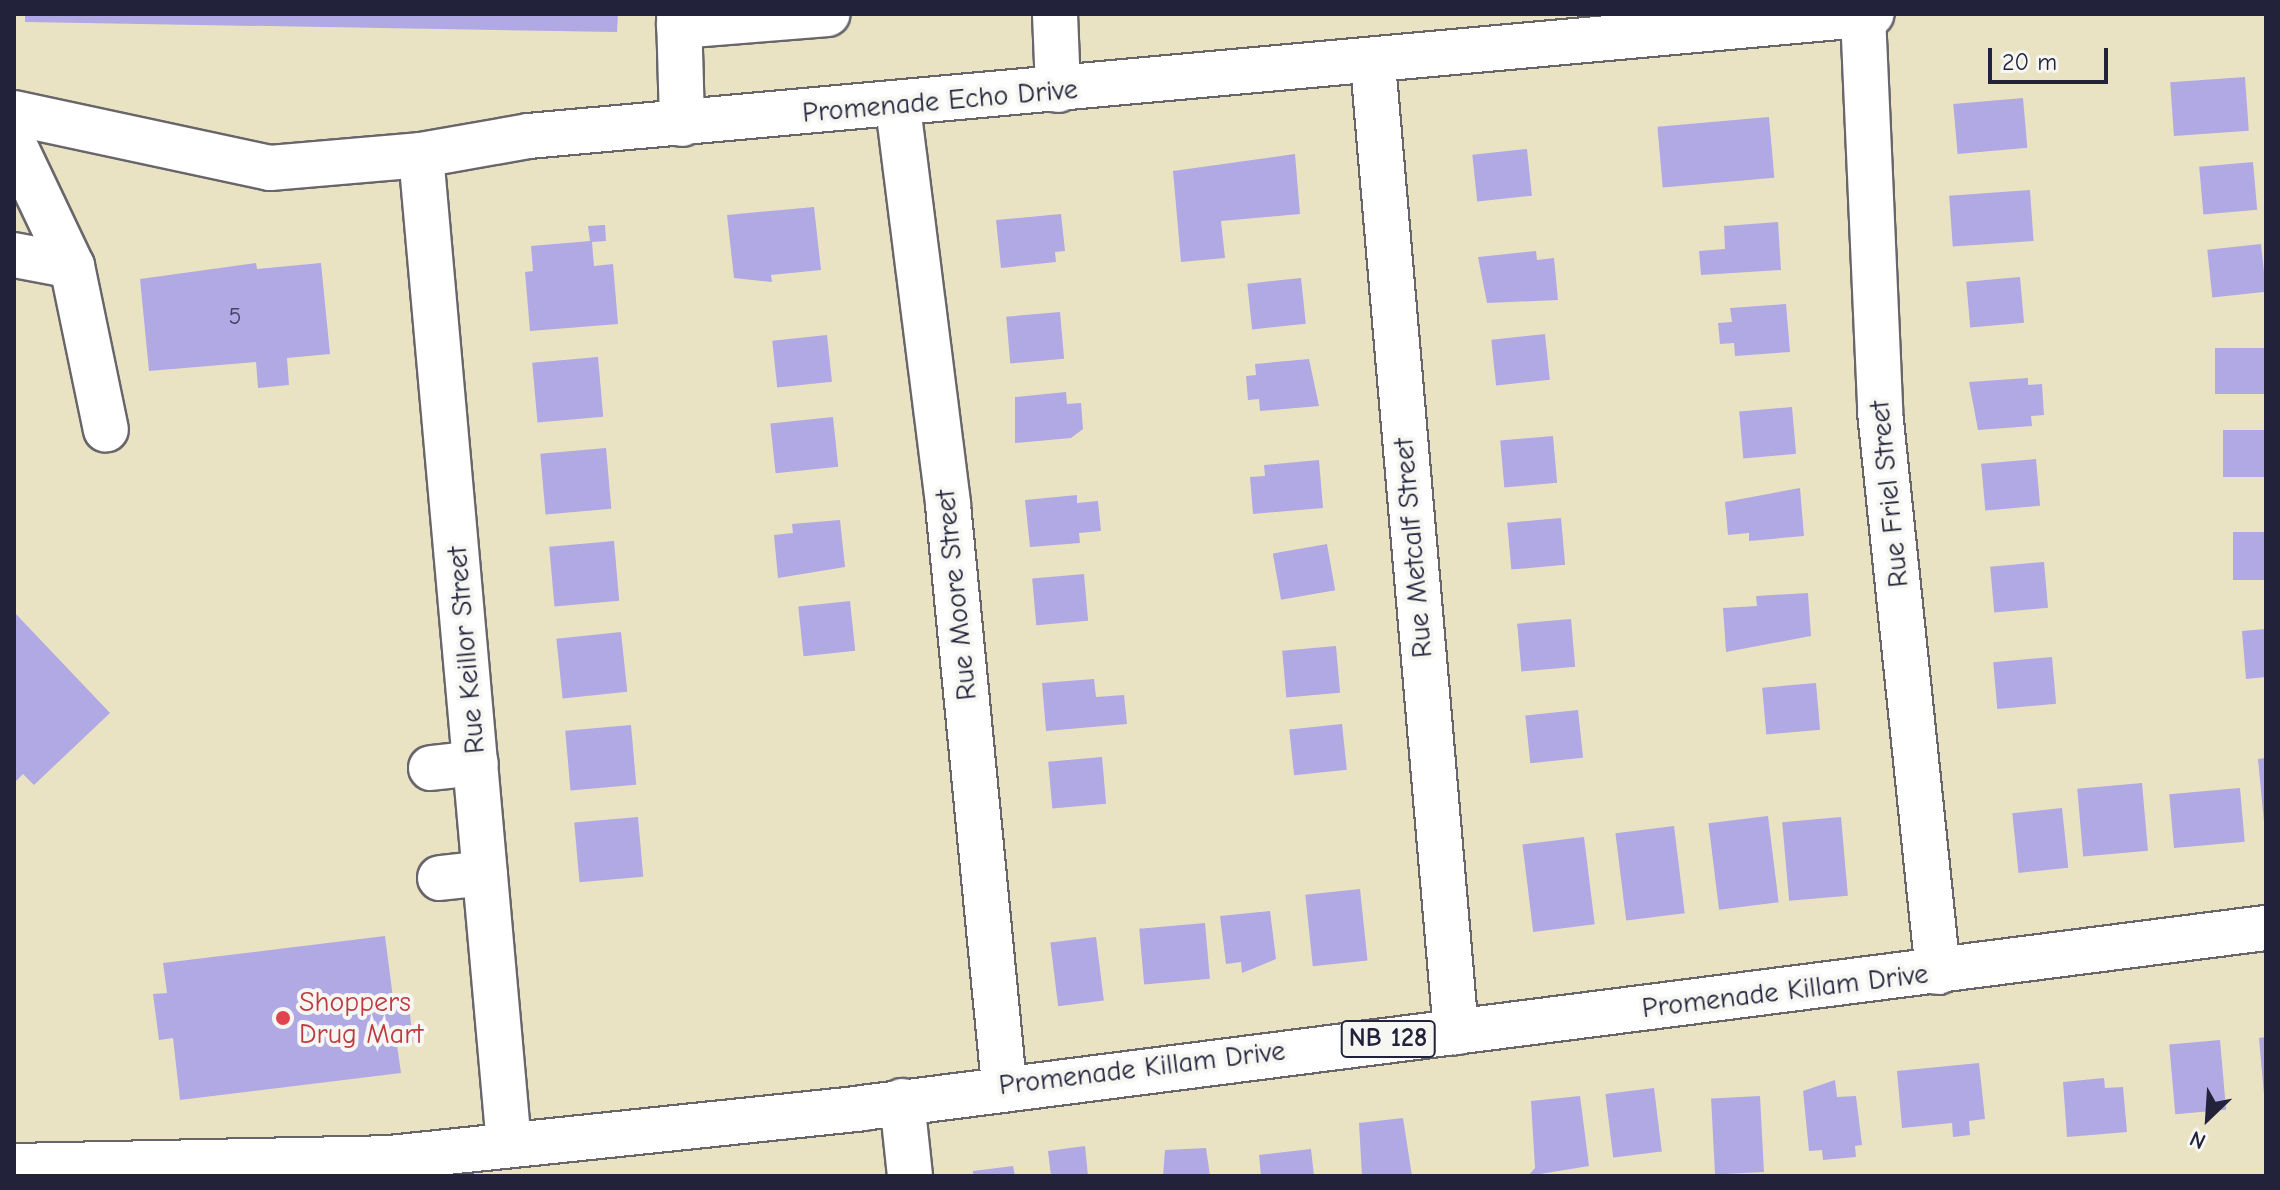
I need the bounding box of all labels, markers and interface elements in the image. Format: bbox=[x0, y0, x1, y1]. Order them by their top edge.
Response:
scale bar bbox=[1992, 32, 2112, 82]
text: 20 m bbox=[2002, 48, 2057, 76]
street label: Promenade Echo Drive bbox=[801, 72, 1079, 130]
house number: 5 bbox=[228, 303, 242, 331]
street label: Rue Friel Street bbox=[1862, 399, 1916, 589]
street label: Rue Metcalf Street bbox=[1387, 437, 1439, 659]
street label: Rue Moore Street bbox=[928, 488, 984, 702]
street label: Rue Keillor Street bbox=[440, 545, 492, 755]
street label: Promenade Killam Drive bbox=[1640, 957, 1930, 1025]
place label: Shoppers Drug Mart bbox=[299, 985, 423, 1051]
marker: Shoppers Drug Mart bbox=[274, 1009, 292, 1027]
road number: NB 128 bbox=[1340, 1017, 1436, 1061]
street label: Promenade Killam Drive bbox=[997, 1034, 1287, 1102]
north arrow bbox=[2168, 1078, 2248, 1158]
text: N bbox=[2186, 1125, 2210, 1155]

